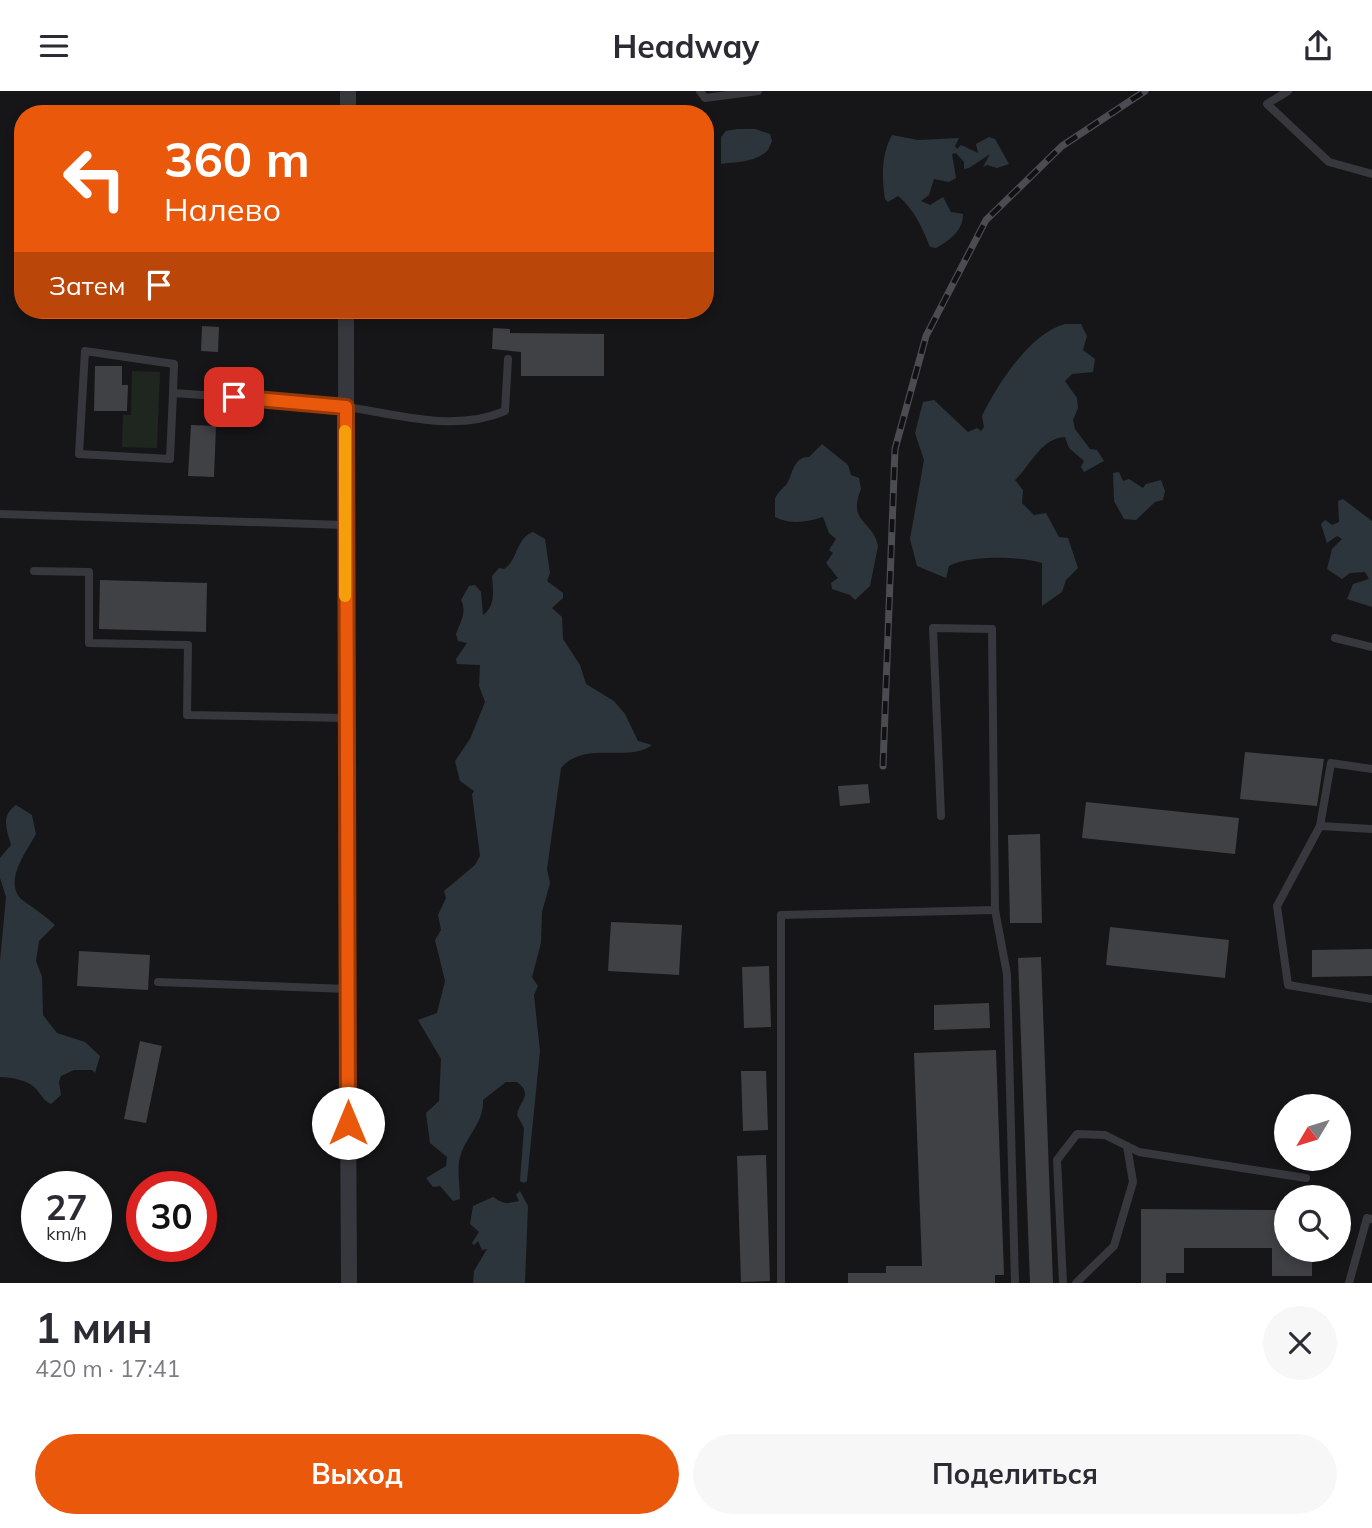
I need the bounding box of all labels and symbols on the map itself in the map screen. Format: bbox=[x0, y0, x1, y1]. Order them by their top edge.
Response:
pin bbox=[204, 367, 264, 427]
position arrow bbox=[311, 1086, 385, 1160]
north arrow bbox=[1274, 1094, 1351, 1171]
speed limit sign: 30 bbox=[126, 1171, 217, 1262]

